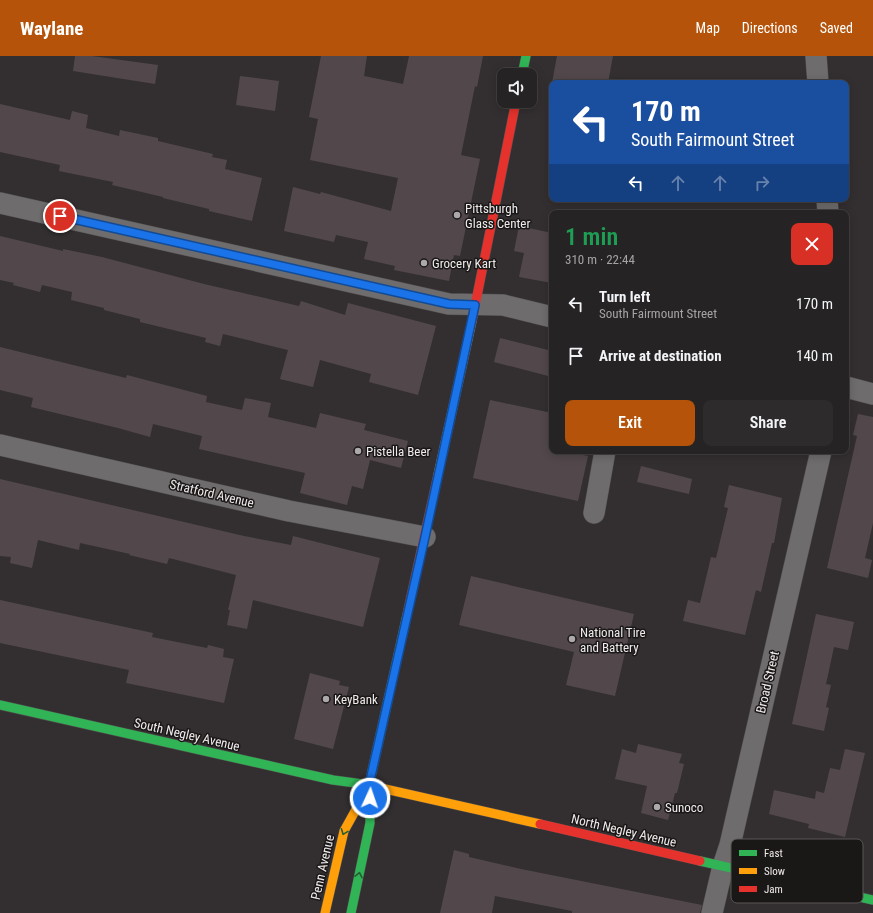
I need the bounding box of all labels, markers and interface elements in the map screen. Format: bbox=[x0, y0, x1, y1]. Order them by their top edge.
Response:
text: Waylane bbox=[20, 17, 83, 40]
text: Map bbox=[696, 20, 720, 36]
text: Directions bbox=[742, 20, 798, 36]
text: Saved bbox=[820, 20, 853, 36]
map controls bbox=[497, 68, 537, 108]
button: sound bbox=[497, 68, 537, 108]
text: 170 m bbox=[631, 95, 701, 128]
icon: left bbox=[565, 96, 617, 148]
text: South Fairmount Street bbox=[631, 129, 794, 150]
icon: left bbox=[625, 172, 647, 194]
icon: ahead bbox=[667, 172, 689, 194]
icon: ahead bbox=[709, 172, 731, 194]
icon: right bbox=[751, 172, 773, 194]
pin bbox=[43, 199, 77, 233]
place label: Pittsburgh Glass Center bbox=[465, 201, 530, 231]
icon: arrive bbox=[49, 205, 71, 227]
marker: Pittsburgh Glass Center bbox=[452, 210, 462, 220]
text: 1 min bbox=[565, 223, 618, 251]
button: close bbox=[791, 223, 833, 265]
text: 310 m · 22:44 bbox=[565, 252, 635, 267]
place label: Grocery Kart bbox=[432, 256, 496, 271]
marker: Grocery Kart bbox=[419, 258, 429, 268]
text: Turn left bbox=[599, 288, 650, 306]
icon: left bbox=[565, 293, 587, 315]
text: 170 m bbox=[796, 295, 833, 313]
text: South Fairmount Street bbox=[599, 306, 717, 321]
icon: arrive bbox=[565, 345, 587, 367]
text: Arrive at destination bbox=[599, 347, 722, 365]
text: 140 m bbox=[796, 347, 833, 365]
button: Exit bbox=[565, 400, 695, 446]
button: Share bbox=[703, 400, 833, 446]
place label: Pistella Beer bbox=[366, 444, 431, 459]
marker: Pistella Beer bbox=[353, 446, 363, 456]
street label: Stratford Avenue bbox=[168, 477, 255, 510]
place label: National Tire and Battery bbox=[580, 625, 646, 655]
marker: National Tire and Battery bbox=[567, 634, 577, 644]
street label: Broad Street bbox=[753, 649, 782, 715]
place label: KeyBank bbox=[334, 692, 378, 707]
marker: KeyBank bbox=[321, 694, 331, 704]
street label: South Negley Avenue bbox=[133, 715, 241, 754]
position arrow bbox=[349, 777, 391, 819]
place label: Sunoco bbox=[665, 800, 703, 815]
marker: Sunoco bbox=[652, 802, 662, 812]
street label: North Negley Avenue bbox=[570, 811, 678, 850]
one-way arrow bbox=[341, 828, 349, 835]
street label: Penn Avenue bbox=[308, 833, 337, 901]
legend bbox=[731, 839, 863, 903]
text: Fast bbox=[764, 847, 783, 860]
text: Slow bbox=[764, 865, 785, 878]
one-way arrow bbox=[355, 872, 363, 878]
text: Jam bbox=[764, 883, 783, 896]

